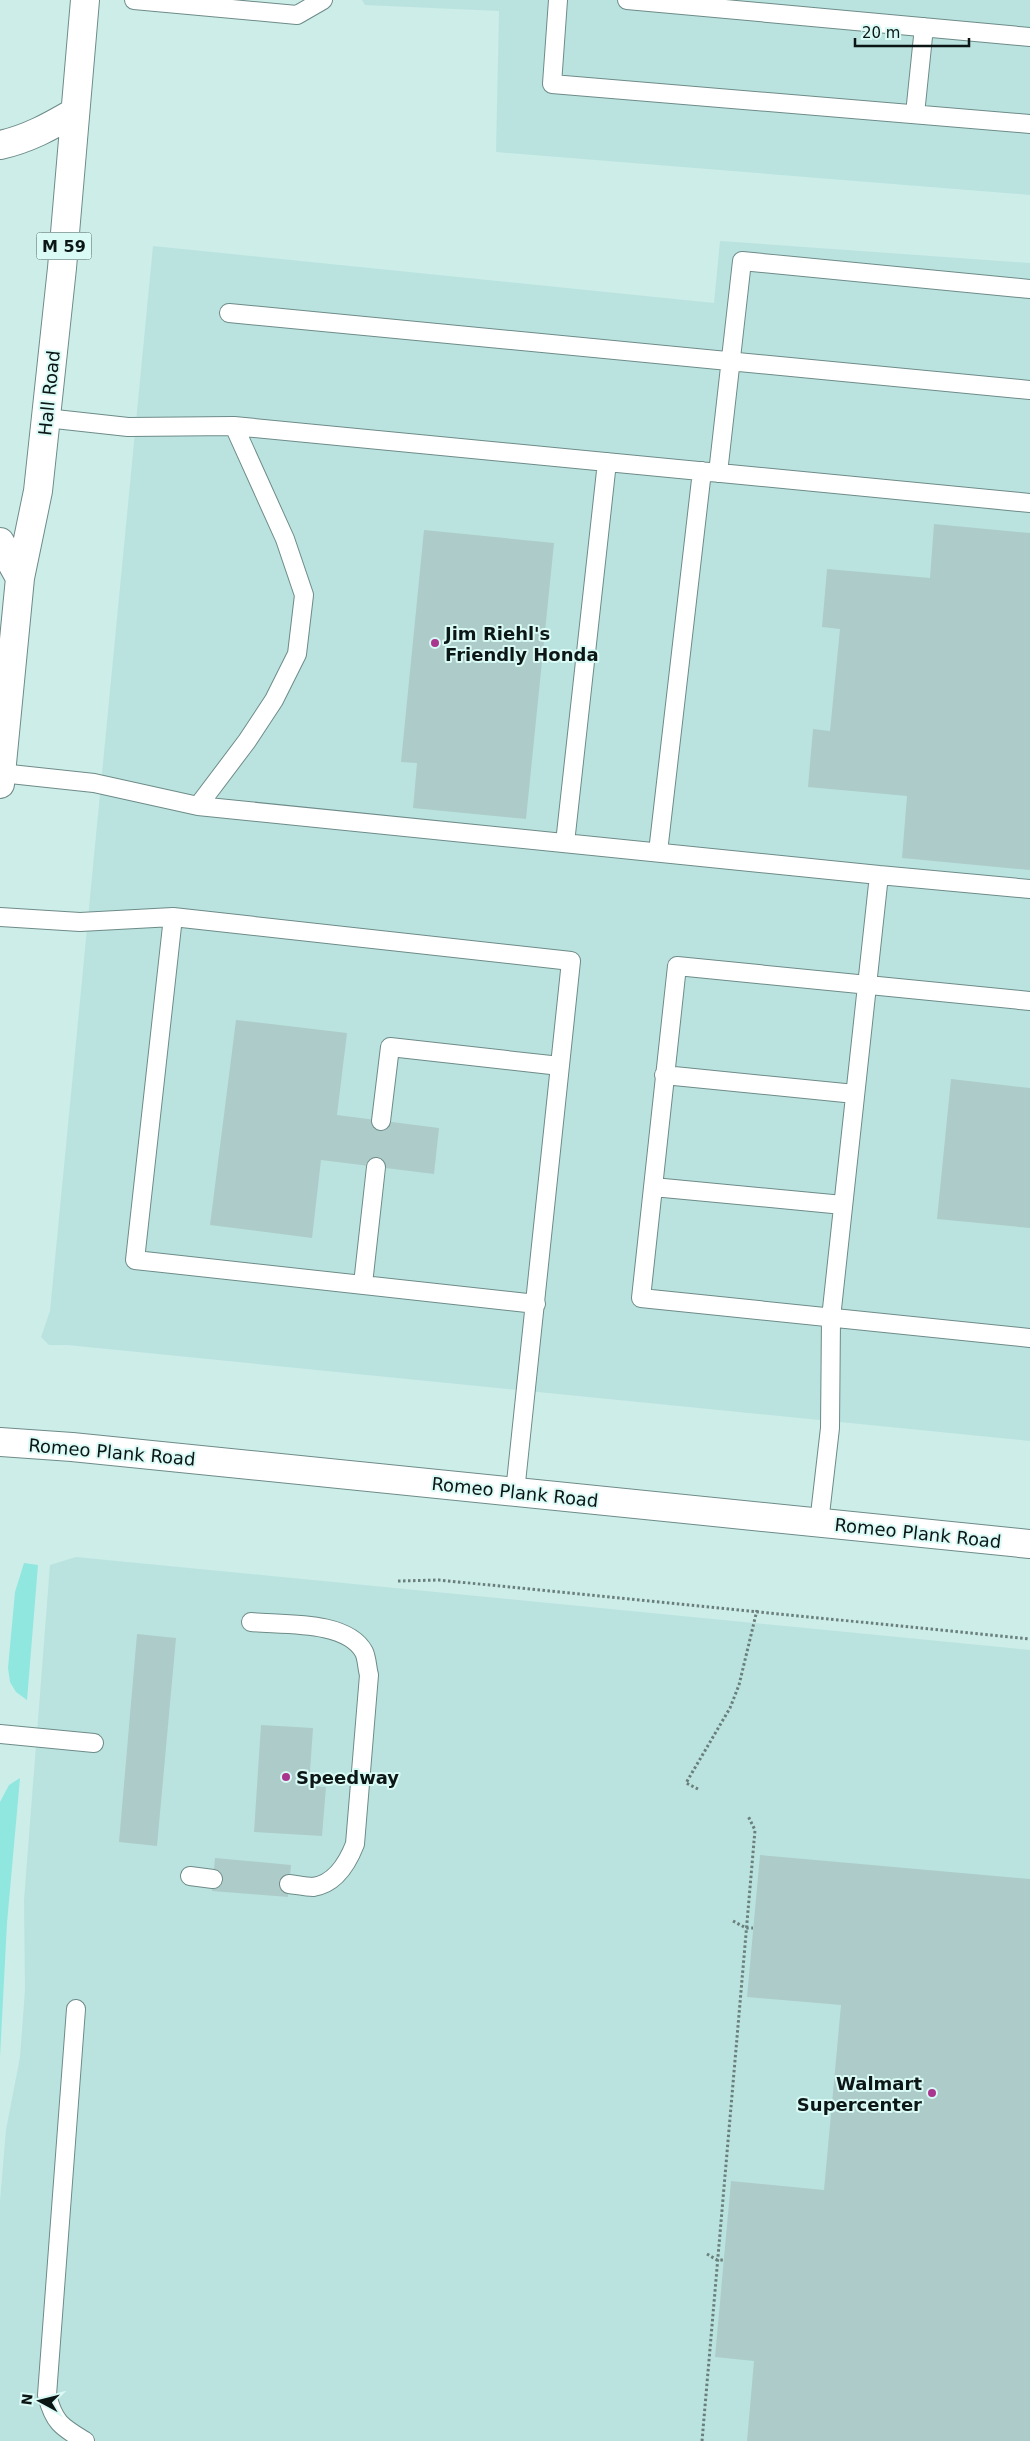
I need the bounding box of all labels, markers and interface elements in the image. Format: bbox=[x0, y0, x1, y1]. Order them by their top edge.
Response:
scale bar bbox=[855, 15, 969, 47]
text: 20 m bbox=[862, 24, 900, 42]
road number: M 59 bbox=[36, 232, 92, 260]
street label: Hall Road bbox=[34, 349, 64, 437]
place label: Jim Riehl's Friendly Honda bbox=[443, 623, 599, 665]
marker: Jim Riehl's Friendly Honda bbox=[429, 637, 441, 649]
street label: Romeo Plank Road bbox=[28, 1434, 196, 1470]
street label: Romeo Plank Road bbox=[431, 1473, 599, 1511]
street label: Romeo Plank Road bbox=[834, 1514, 1002, 1552]
place label: Speedway bbox=[296, 1767, 399, 1788]
marker: Speedway bbox=[280, 1771, 292, 1783]
place label: Walmart Supercenter bbox=[797, 2073, 922, 2115]
marker: Walmart Supercenter bbox=[926, 2087, 938, 2099]
north arrow bbox=[15, 2376, 65, 2426]
text: N bbox=[18, 2393, 36, 2406]

